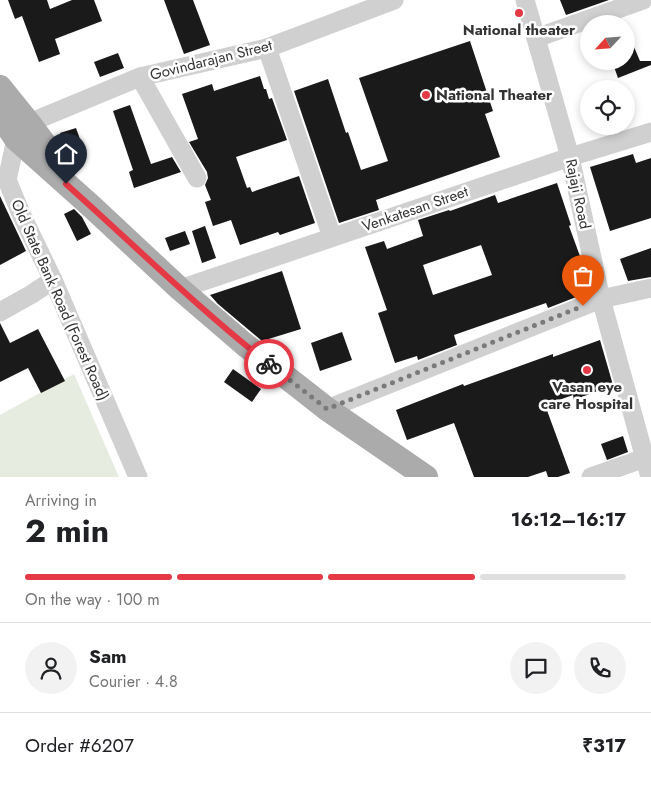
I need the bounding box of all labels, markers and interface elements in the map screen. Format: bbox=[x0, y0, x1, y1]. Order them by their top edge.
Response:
marker: National theater bbox=[513, 7, 525, 19]
north arrow bbox=[580, 15, 635, 70]
map controls bbox=[580, 15, 635, 135]
place label: National theater bbox=[463, 19, 576, 41]
street label: Govindarajan Street bbox=[148, 34, 275, 86]
button: locate bbox=[580, 80, 635, 135]
place label: National Theater bbox=[436, 84, 553, 106]
marker: National Theater bbox=[420, 89, 432, 101]
pin bbox=[45, 133, 87, 184]
icon: home bbox=[52, 140, 80, 168]
street label: Rajaji Road bbox=[560, 157, 596, 231]
street label: Venkatesan Street bbox=[359, 180, 471, 237]
street label: Old State Bank Road (Forest Road) bbox=[6, 196, 114, 404]
pin bbox=[562, 255, 604, 306]
icon: bag bbox=[569, 262, 597, 290]
courier bbox=[244, 339, 294, 389]
icon: bike bbox=[255, 350, 283, 378]
marker: Vasan eye care Hospital bbox=[581, 364, 593, 376]
place label: Vasan eye care Hospital bbox=[541, 376, 633, 415]
text: Arriving in bbox=[25, 489, 97, 512]
text: 16:12–16:17 bbox=[511, 506, 626, 533]
text: 2 min bbox=[25, 508, 109, 554]
text: On the way · 100 m bbox=[25, 588, 160, 611]
button: person bbox=[25, 642, 77, 694]
button: chat bbox=[510, 642, 562, 694]
button: phone bbox=[574, 642, 626, 694]
text: Sam bbox=[89, 643, 127, 670]
text: Courier · 4.8 bbox=[89, 670, 178, 693]
text: Order #6207 bbox=[25, 732, 134, 759]
text: ₹317 bbox=[582, 732, 626, 759]

